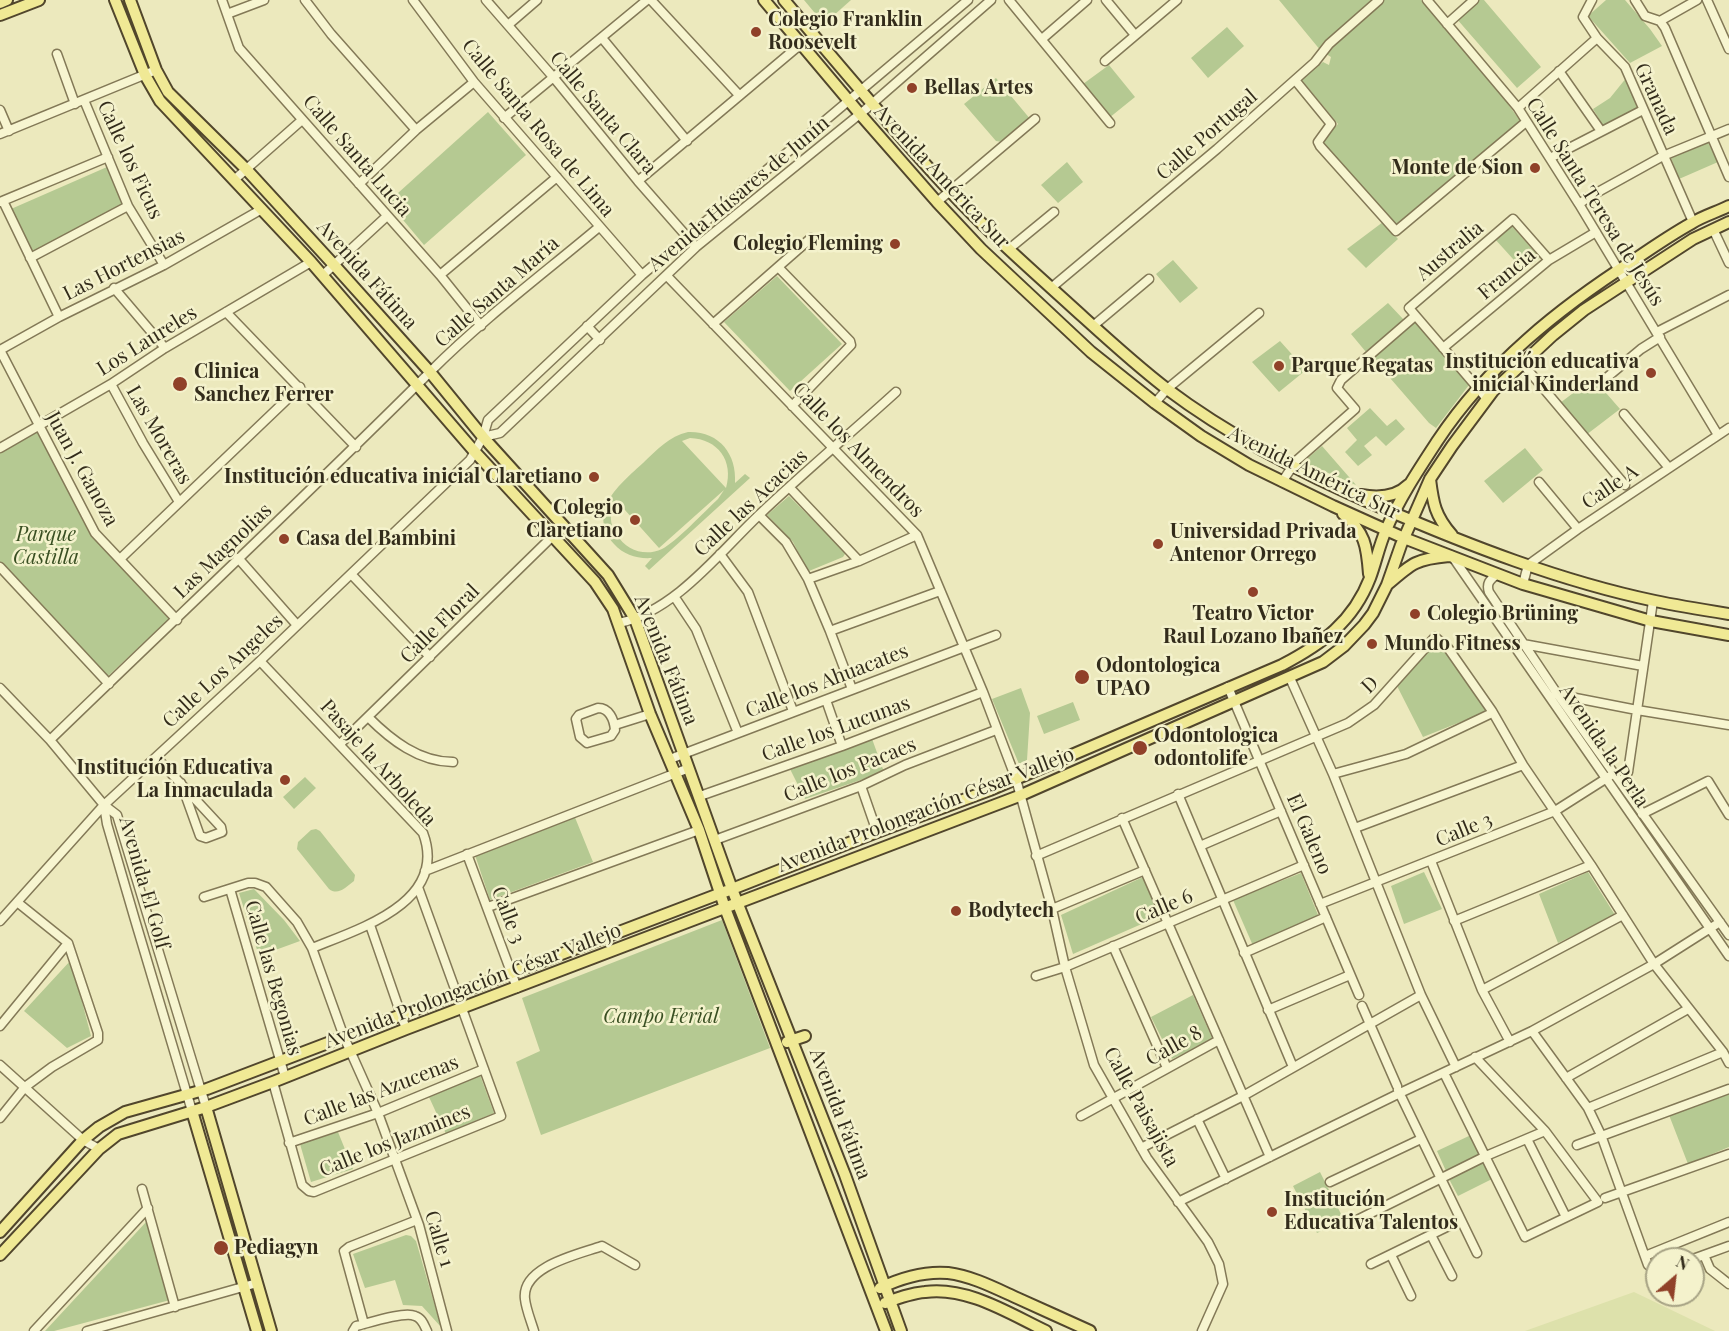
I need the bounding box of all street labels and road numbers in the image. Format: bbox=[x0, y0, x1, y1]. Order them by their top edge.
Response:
street label: Calle Santa Rosa de Lima bbox=[457, 34, 619, 222]
street label: Calle Santa Clara bbox=[545, 47, 661, 179]
street label: Granada bbox=[1629, 59, 1683, 139]
street label: Calle Portugal bbox=[1152, 85, 1262, 185]
street label: Calle Santa Lucia bbox=[298, 90, 416, 222]
street label: Calle Santa Teresa de Jesús bbox=[1521, 93, 1669, 311]
street label: Calle los Ficus bbox=[92, 97, 168, 223]
street label: Avenida América Sur bbox=[869, 100, 1015, 254]
street label: Avenida Húsares de Junín bbox=[644, 111, 834, 277]
street label: Avenida Fátima bbox=[312, 216, 422, 334]
street label: Australia bbox=[1412, 216, 1488, 286]
street label: Las Hortensias bbox=[59, 224, 189, 306]
street label: Calle Santa María bbox=[430, 232, 564, 352]
street label: Francia bbox=[1473, 243, 1541, 305]
street label: Los Laureles bbox=[93, 301, 201, 381]
street label: Calle los Almendros bbox=[787, 377, 929, 523]
street label: Las Moreras bbox=[121, 381, 197, 489]
street label: Juan J. Ganoza bbox=[41, 408, 123, 530]
street label: Avenida América Sur bbox=[1224, 421, 1404, 525]
street label: Calle las Acacias bbox=[689, 444, 813, 562]
street label: Calle A bbox=[1577, 460, 1643, 514]
street label: Las Magnolias bbox=[169, 498, 277, 604]
street label: Calle Floral bbox=[395, 579, 485, 669]
street label: Avenida Fátima bbox=[629, 591, 703, 729]
street label: Calle Los Angeles bbox=[158, 609, 288, 733]
street label: Calle los Ahuacates bbox=[742, 639, 912, 723]
street label: D bbox=[1356, 671, 1384, 699]
street label: Avenida la Perla bbox=[1554, 680, 1654, 812]
street label: Calle los Lucunas bbox=[759, 691, 913, 767]
street label: Pasaje la Arboleda bbox=[315, 695, 441, 831]
street label: Calle los Pacaes bbox=[780, 733, 920, 807]
street label: Avenida Prolongación César Vallejo bbox=[775, 742, 1077, 878]
street label: El Galeno bbox=[1281, 790, 1337, 878]
street label: Calle 3 bbox=[1432, 808, 1496, 852]
street label: Avenida El Golf bbox=[114, 814, 174, 952]
street label: Calle 3 bbox=[486, 883, 530, 947]
street label: Calle 6 bbox=[1132, 884, 1196, 930]
street label: Calle las Begonias bbox=[239, 898, 307, 1058]
street label: Avenida Prolongación César Vallejo bbox=[322, 918, 624, 1054]
street label: Calle 8 bbox=[1142, 1021, 1206, 1071]
street label: Calle Paisajista bbox=[1098, 1043, 1184, 1171]
street label: Avenida Fátima bbox=[804, 1045, 876, 1183]
street label: Calle las Azucenas bbox=[300, 1050, 462, 1132]
street label: Calle los Jazmines bbox=[316, 1100, 474, 1182]
street label: Calle 1 bbox=[419, 1208, 459, 1270]

